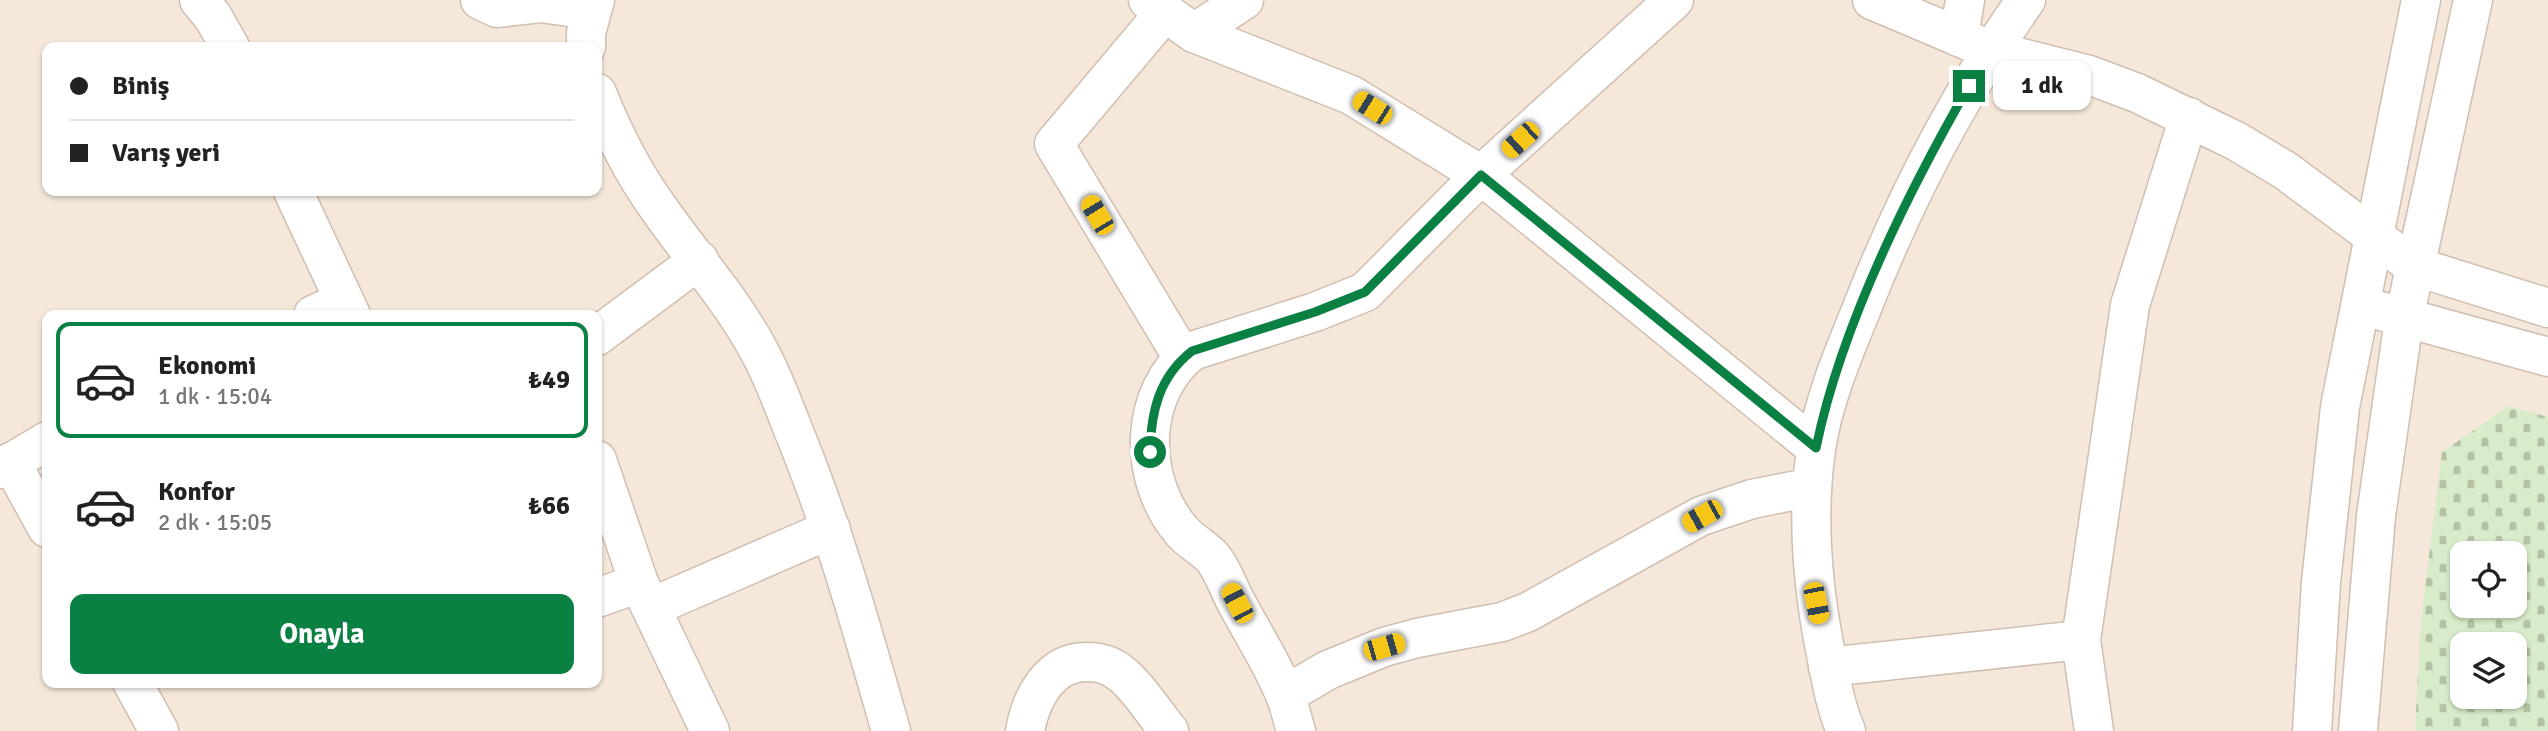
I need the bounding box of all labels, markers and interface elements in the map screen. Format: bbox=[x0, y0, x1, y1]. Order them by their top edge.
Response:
callout: 1 dk bbox=[1994, 62, 2092, 110]
text: Biniş bbox=[112, 70, 169, 102]
route end bbox=[1953, 70, 1985, 102]
text: 1 dk bbox=[2021, 71, 2063, 100]
car bbox=[1349, 88, 1396, 128]
car bbox=[1498, 118, 1543, 162]
text: Varış yeri bbox=[112, 137, 220, 169]
car bbox=[1078, 192, 1117, 238]
icon: car bbox=[74, 349, 137, 412]
text: Ekonomi bbox=[158, 350, 256, 382]
text: ₺49 bbox=[528, 364, 570, 396]
text: 1 dk · 15:04 bbox=[158, 382, 272, 411]
route start bbox=[1134, 436, 1166, 468]
icon: car bbox=[74, 475, 137, 538]
text: Konfor bbox=[158, 476, 235, 508]
text: ₺66 bbox=[528, 490, 570, 522]
car bbox=[1679, 497, 1726, 535]
text: 2 dk · 15:05 bbox=[158, 508, 272, 537]
map controls bbox=[2450, 541, 2527, 709]
button: locate bbox=[2450, 541, 2527, 618]
car bbox=[1218, 580, 1257, 626]
car bbox=[1802, 580, 1831, 626]
button: Onayla bbox=[70, 594, 574, 674]
car bbox=[1361, 631, 1408, 663]
button: layers bbox=[2450, 632, 2527, 709]

